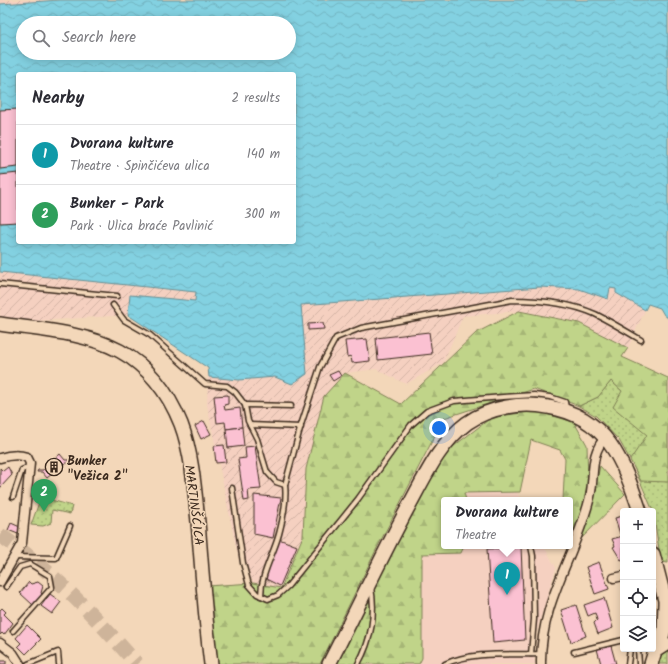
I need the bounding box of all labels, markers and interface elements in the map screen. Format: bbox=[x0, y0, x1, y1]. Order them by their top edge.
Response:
search box bbox=[16, 16, 296, 60]
text: Search here bbox=[62, 26, 136, 50]
icon: search bbox=[30, 27, 52, 49]
text: Nearby bbox=[32, 85, 84, 112]
text: 2 results bbox=[232, 88, 280, 109]
text: Dvorana kulture bbox=[70, 132, 173, 156]
text: 1 bbox=[43, 144, 47, 165]
text: 140 m bbox=[247, 144, 280, 165]
text: Theatre · Spinčićeva ulica bbox=[70, 156, 209, 177]
text: Bunker - Park bbox=[70, 192, 163, 216]
text: 2 bbox=[41, 204, 49, 225]
text: 300 m bbox=[244, 204, 280, 225]
text: Park · Ulica braće Pavlinić bbox=[70, 216, 213, 237]
your location bbox=[429, 418, 449, 438]
place label: Bunker "Vežica 2" bbox=[67, 451, 128, 487]
building icon: Bunker "Vežica 2" bbox=[44, 457, 64, 477]
street label: MARTINŠĆICA bbox=[178, 464, 209, 547]
pin: 2 bbox=[31, 479, 57, 512]
popup bbox=[441, 497, 573, 549]
text: Dvorana kulture bbox=[455, 501, 559, 525]
map controls bbox=[620, 508, 656, 652]
button: + bbox=[620, 508, 656, 544]
text: Theatre bbox=[455, 525, 496, 546]
button: − bbox=[620, 544, 656, 580]
pin: 1 bbox=[494, 562, 520, 595]
button: locate bbox=[620, 580, 656, 616]
button: layers bbox=[620, 616, 656, 652]

